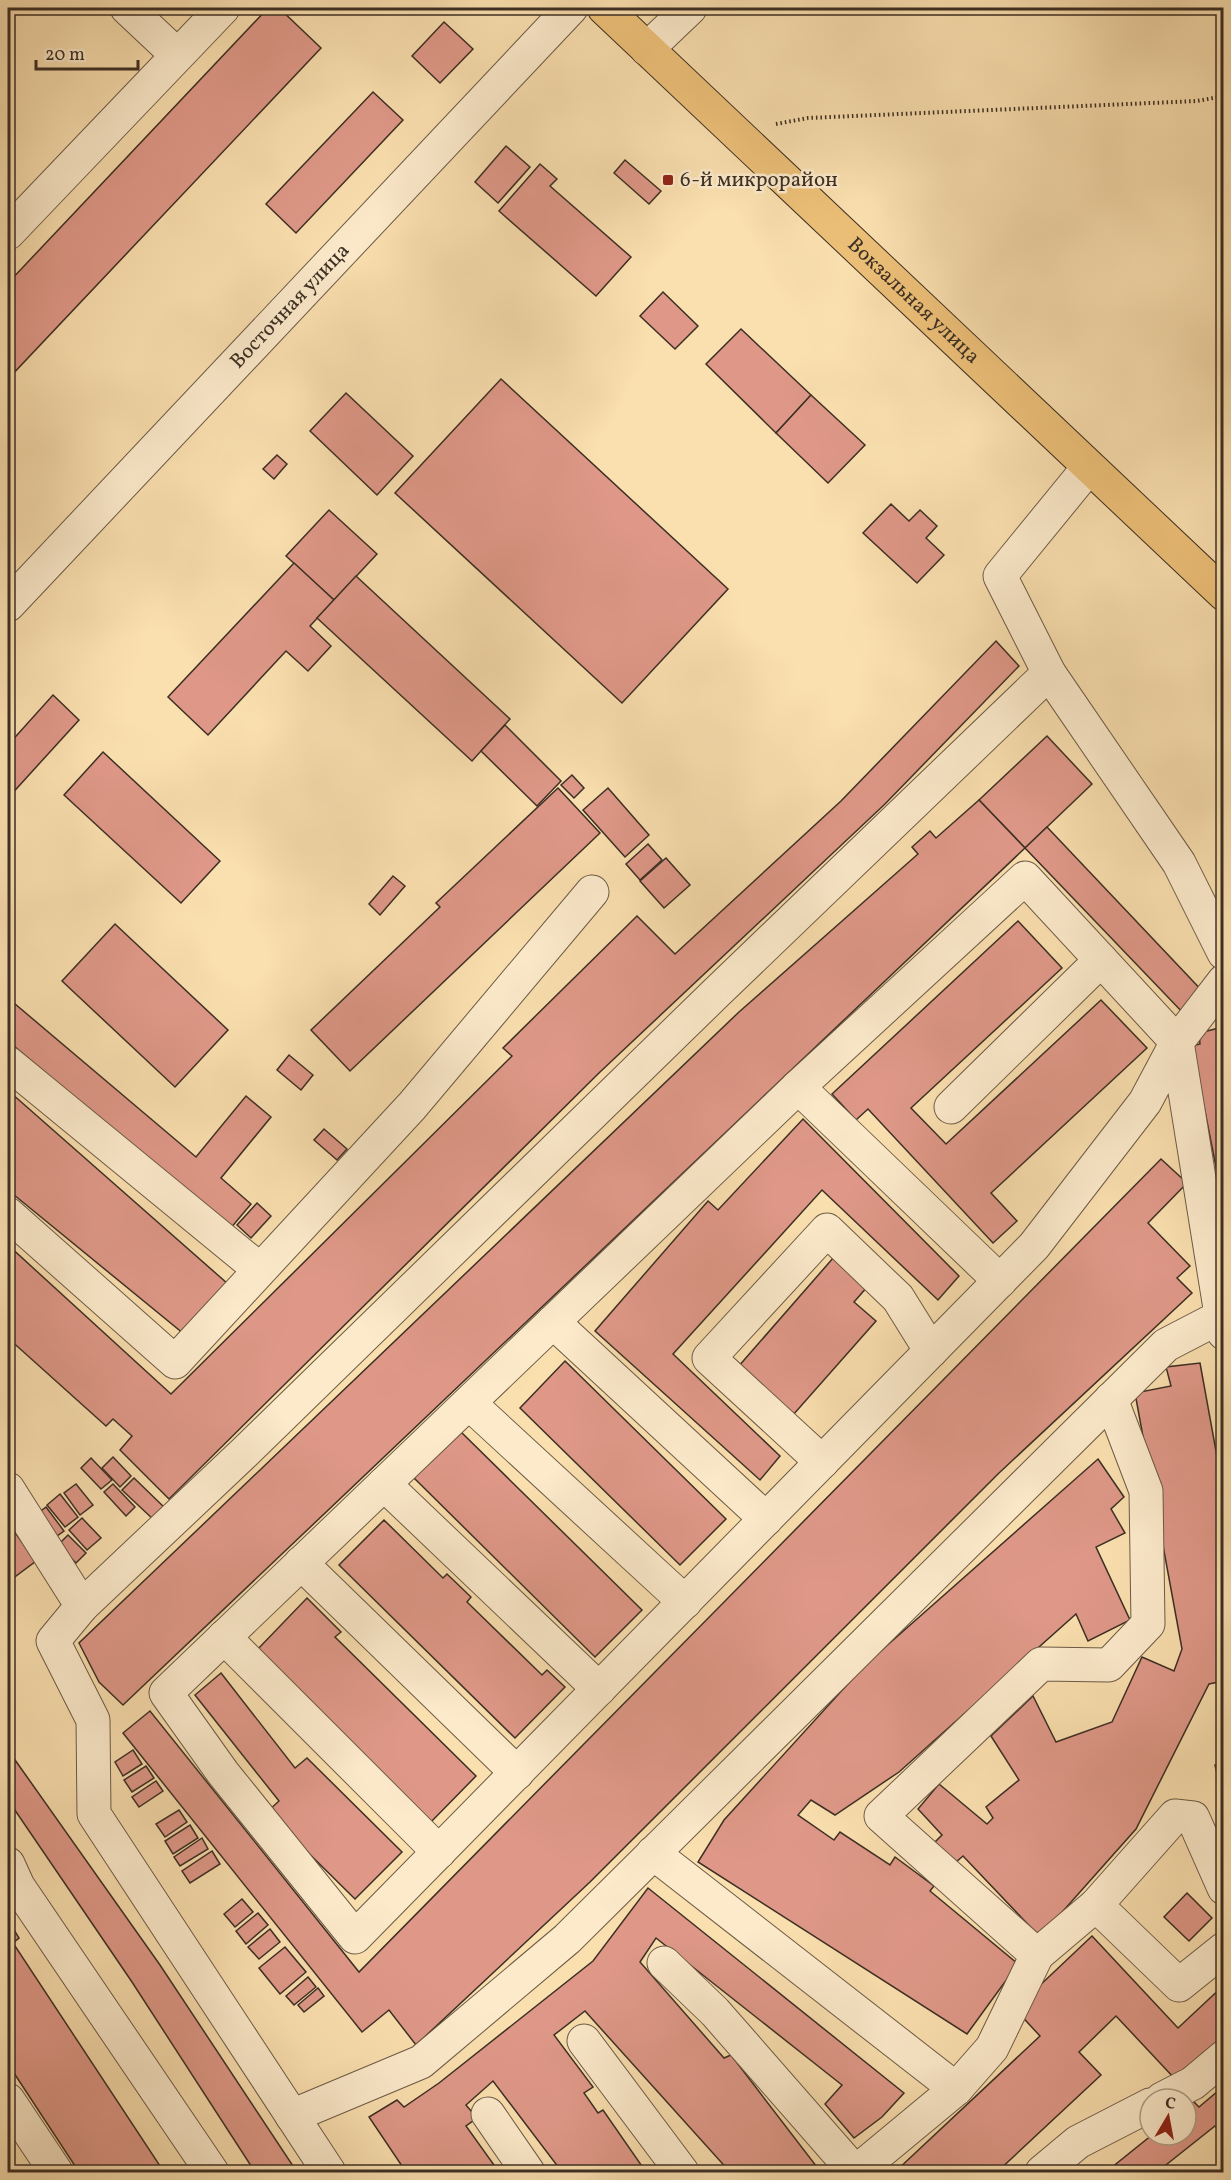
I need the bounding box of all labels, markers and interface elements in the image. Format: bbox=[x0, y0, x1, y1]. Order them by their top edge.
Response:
scale bar bbox=[36, 33, 138, 71]
text: 20 m bbox=[45, 43, 85, 68]
place label: 6-й микрорайон bbox=[680, 166, 838, 195]
marker: 6-й микрорайон bbox=[661, 173, 675, 187]
street label: Вокзальная улица bbox=[841, 231, 986, 371]
street label: Восточная улица bbox=[223, 237, 356, 375]
north arrow bbox=[1138, 2087, 1198, 2147]
text: С bbox=[1163, 2092, 1177, 2116]

